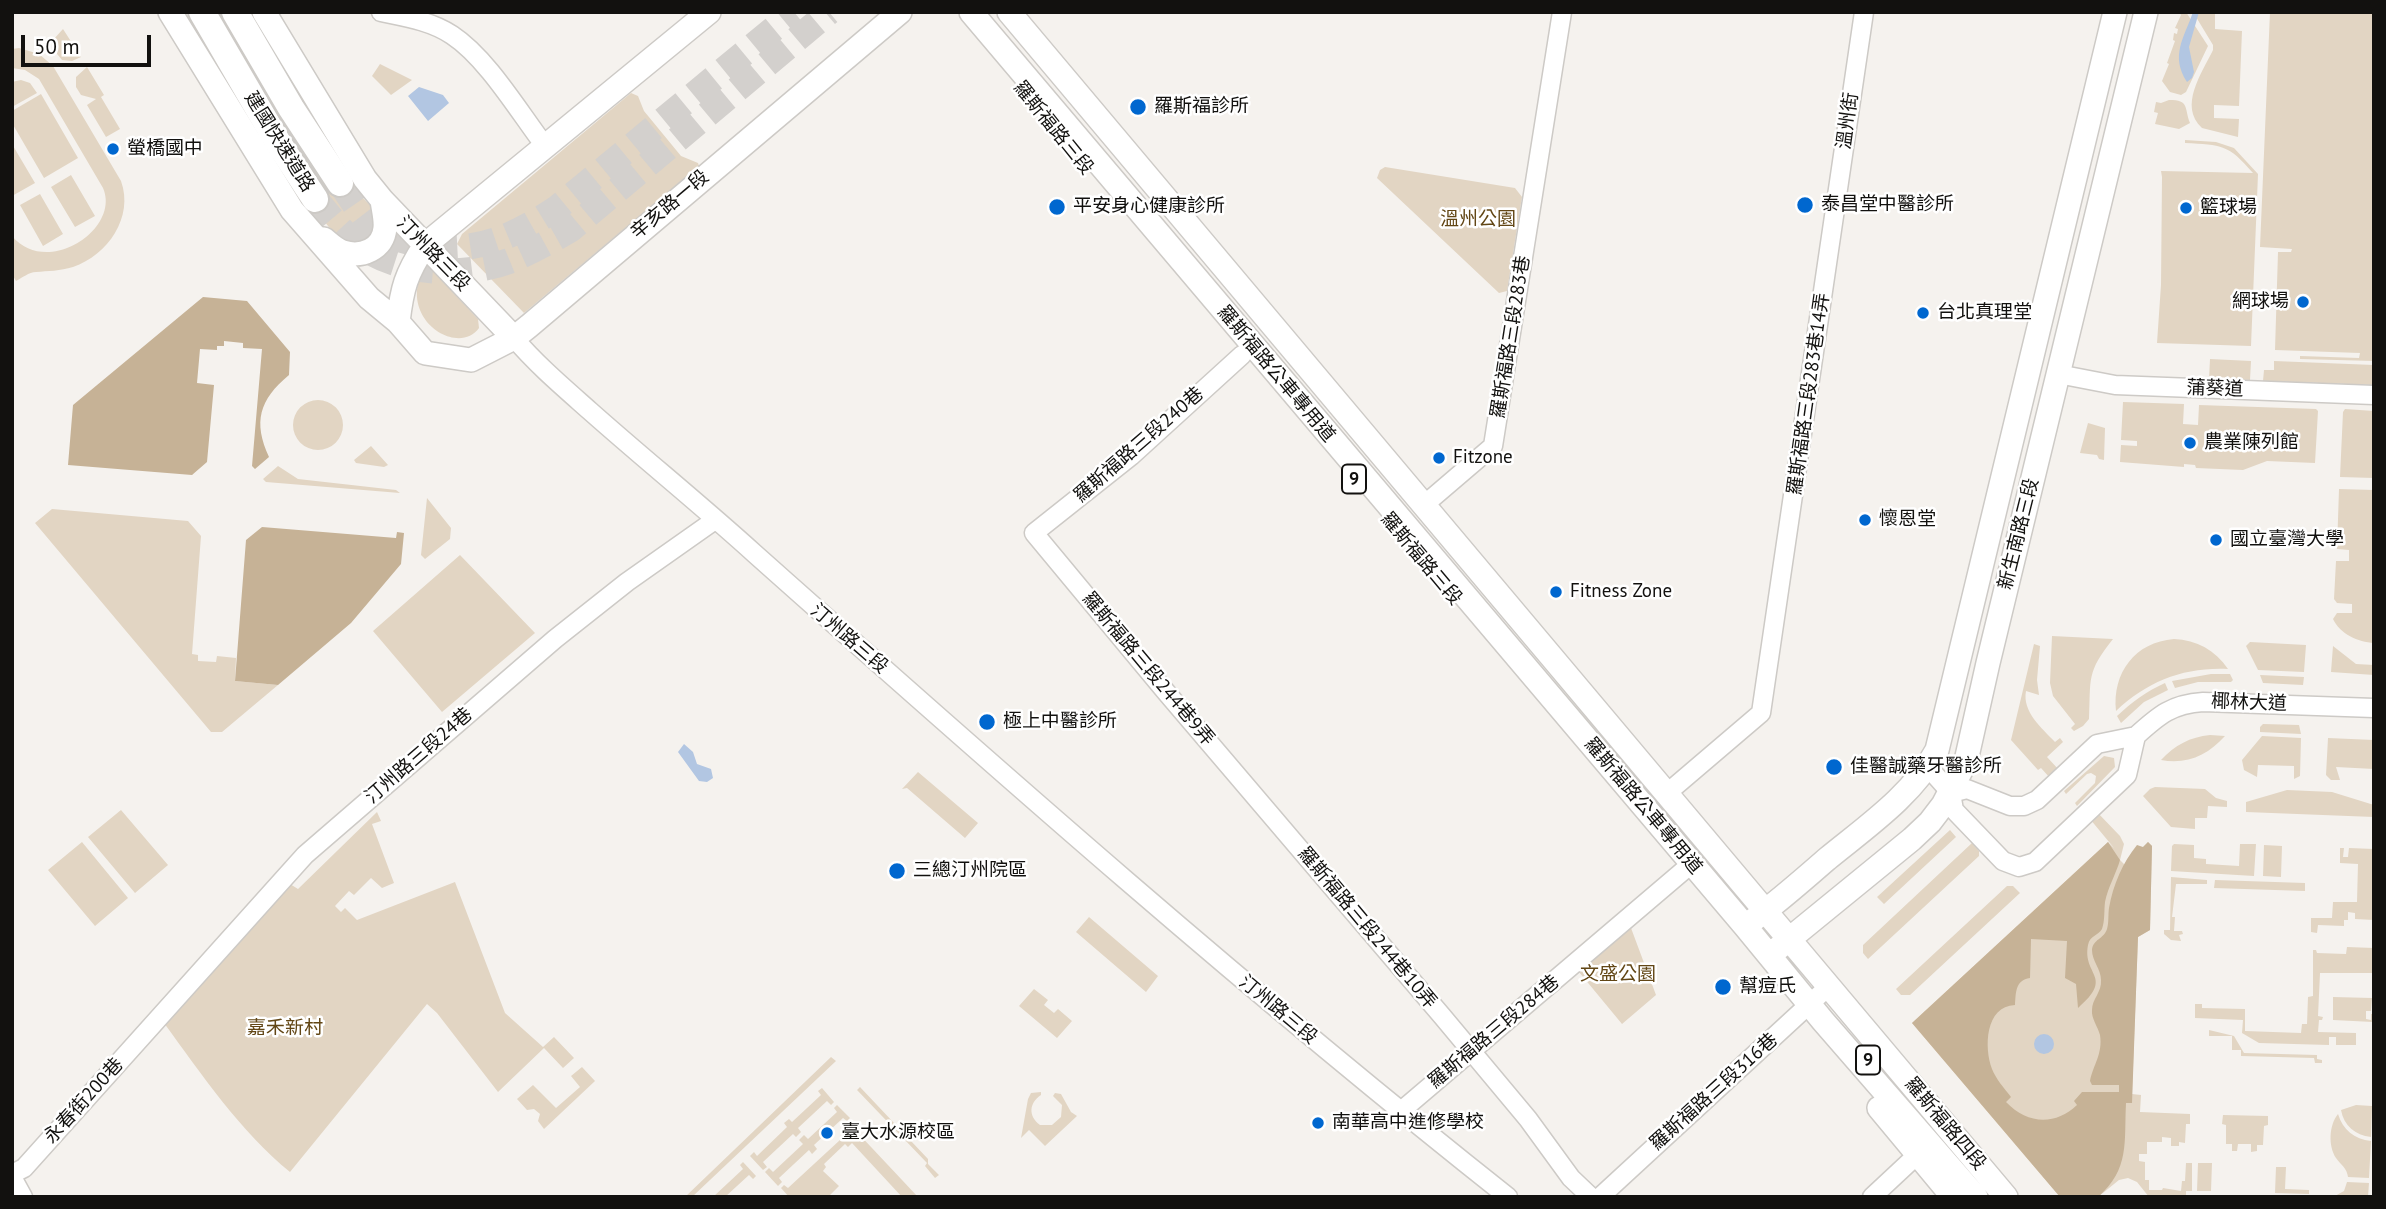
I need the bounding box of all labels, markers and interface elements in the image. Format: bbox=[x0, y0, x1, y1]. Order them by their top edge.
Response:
scale bar bbox=[24, 21, 154, 65]
text: 50 m bbox=[34, 33, 80, 60]
street label: 羅斯福路三段 bbox=[1008, 77, 1098, 179]
street label: 建國快速道路 bbox=[239, 88, 319, 196]
street label: 溫州街 bbox=[1833, 91, 1863, 151]
place label: 羅斯福診所 bbox=[1154, 96, 1249, 118]
marker: 羅斯福診所 bbox=[1128, 97, 1148, 117]
place label: 螢橋國中 bbox=[127, 138, 203, 160]
marker: 螢橋國中 bbox=[105, 141, 121, 157]
street label: 辛亥路一段 bbox=[626, 166, 714, 244]
place label: 泰昌堂中醫診所 bbox=[1821, 194, 1954, 216]
marker: 泰昌堂中醫診所 bbox=[1795, 195, 1815, 215]
place label: 平安身心健康診所 bbox=[1073, 196, 1225, 218]
marker: 平安身心健康診所 bbox=[1047, 197, 1067, 217]
place label: 籃球場 bbox=[2200, 197, 2257, 219]
marker: 籃球場 bbox=[2178, 200, 2194, 216]
park label: 溫州公園 bbox=[1440, 209, 1516, 231]
street label: 汀州路三段 bbox=[392, 212, 474, 296]
street label: 羅斯福路三段283巷 bbox=[1487, 254, 1535, 420]
place label: 網球場 bbox=[2232, 291, 2289, 313]
street label: 羅斯福路三段283巷14弄 bbox=[1784, 292, 1834, 496]
marker: 網球場 bbox=[2295, 294, 2311, 310]
street label: 羅斯福路公車專用道 bbox=[1212, 301, 1340, 447]
place label: 台北真理堂 bbox=[1937, 302, 2032, 324]
marker: 台北真理堂 bbox=[1915, 305, 1931, 321]
street label: 蒲葵道 bbox=[2186, 377, 2244, 401]
street label: 羅斯福路三段240巷 bbox=[1070, 383, 1208, 507]
place label: 農業陳列館 bbox=[2204, 432, 2299, 454]
marker: 農業陳列館 bbox=[2182, 435, 2198, 451]
place label: Fitzone bbox=[1453, 447, 1513, 469]
marker: Fitzone bbox=[1431, 450, 1447, 466]
road number: 9 bbox=[1342, 464, 1366, 494]
street label: 新生南路三段 bbox=[1994, 476, 2044, 592]
street label: 羅斯福路三段 bbox=[1376, 508, 1466, 610]
place label: 懷恩堂 bbox=[1879, 509, 1936, 531]
marker: 懷恩堂 bbox=[1857, 512, 1873, 528]
place label: 國立臺灣大學 bbox=[2230, 529, 2344, 551]
marker: 國立臺灣大學 bbox=[2208, 532, 2224, 548]
place label: Fitness Zone bbox=[1570, 581, 1672, 603]
marker: Fitness Zone bbox=[1548, 584, 1564, 600]
street label: 羅斯福路三段244巷9弄 bbox=[1077, 588, 1219, 750]
street label: 汀州路三段 bbox=[806, 599, 892, 679]
street label: 椰林大道 bbox=[2211, 690, 2287, 716]
street label: 汀州路三段24巷 bbox=[361, 703, 477, 809]
place label: 極上中醫診所 bbox=[1003, 711, 1117, 733]
marker: 極上中醫診所 bbox=[977, 712, 997, 732]
street label: 羅斯福路公車專用道 bbox=[1579, 733, 1707, 879]
place label: 佳醫誠藥牙醫診所 bbox=[1850, 756, 2002, 778]
marker: 佳醫誠藥牙醫診所 bbox=[1824, 757, 1844, 777]
street label: 羅斯福路三段244巷10弄 bbox=[1293, 843, 1441, 1013]
place label: 三總汀州院區 bbox=[913, 860, 1027, 882]
marker: 三總汀州院區 bbox=[887, 861, 907, 881]
park label: 文盛公園 bbox=[1580, 964, 1656, 986]
street label: 汀州路三段 bbox=[1234, 971, 1322, 1049]
street label: 羅斯福路三段284巷 bbox=[1424, 971, 1564, 1093]
place label: 幫痘氏 bbox=[1739, 976, 1796, 998]
marker: 幫痘氏 bbox=[1713, 977, 1733, 997]
park label: 嘉禾新村 bbox=[247, 1018, 323, 1040]
street label: 羅斯福路三段316巷 bbox=[1645, 1029, 1783, 1155]
road number: 9 bbox=[1856, 1045, 1880, 1074]
street label: 永春街200巷 bbox=[40, 1054, 128, 1148]
street label: 羅斯福路四段 bbox=[1900, 1073, 1990, 1175]
place label: 南華高中進修學校 bbox=[1332, 1112, 1484, 1134]
marker: 南華高中進修學校 bbox=[1310, 1115, 1326, 1131]
place label: 臺大水源校區 bbox=[841, 1122, 955, 1144]
marker: 臺大水源校區 bbox=[819, 1125, 835, 1141]

